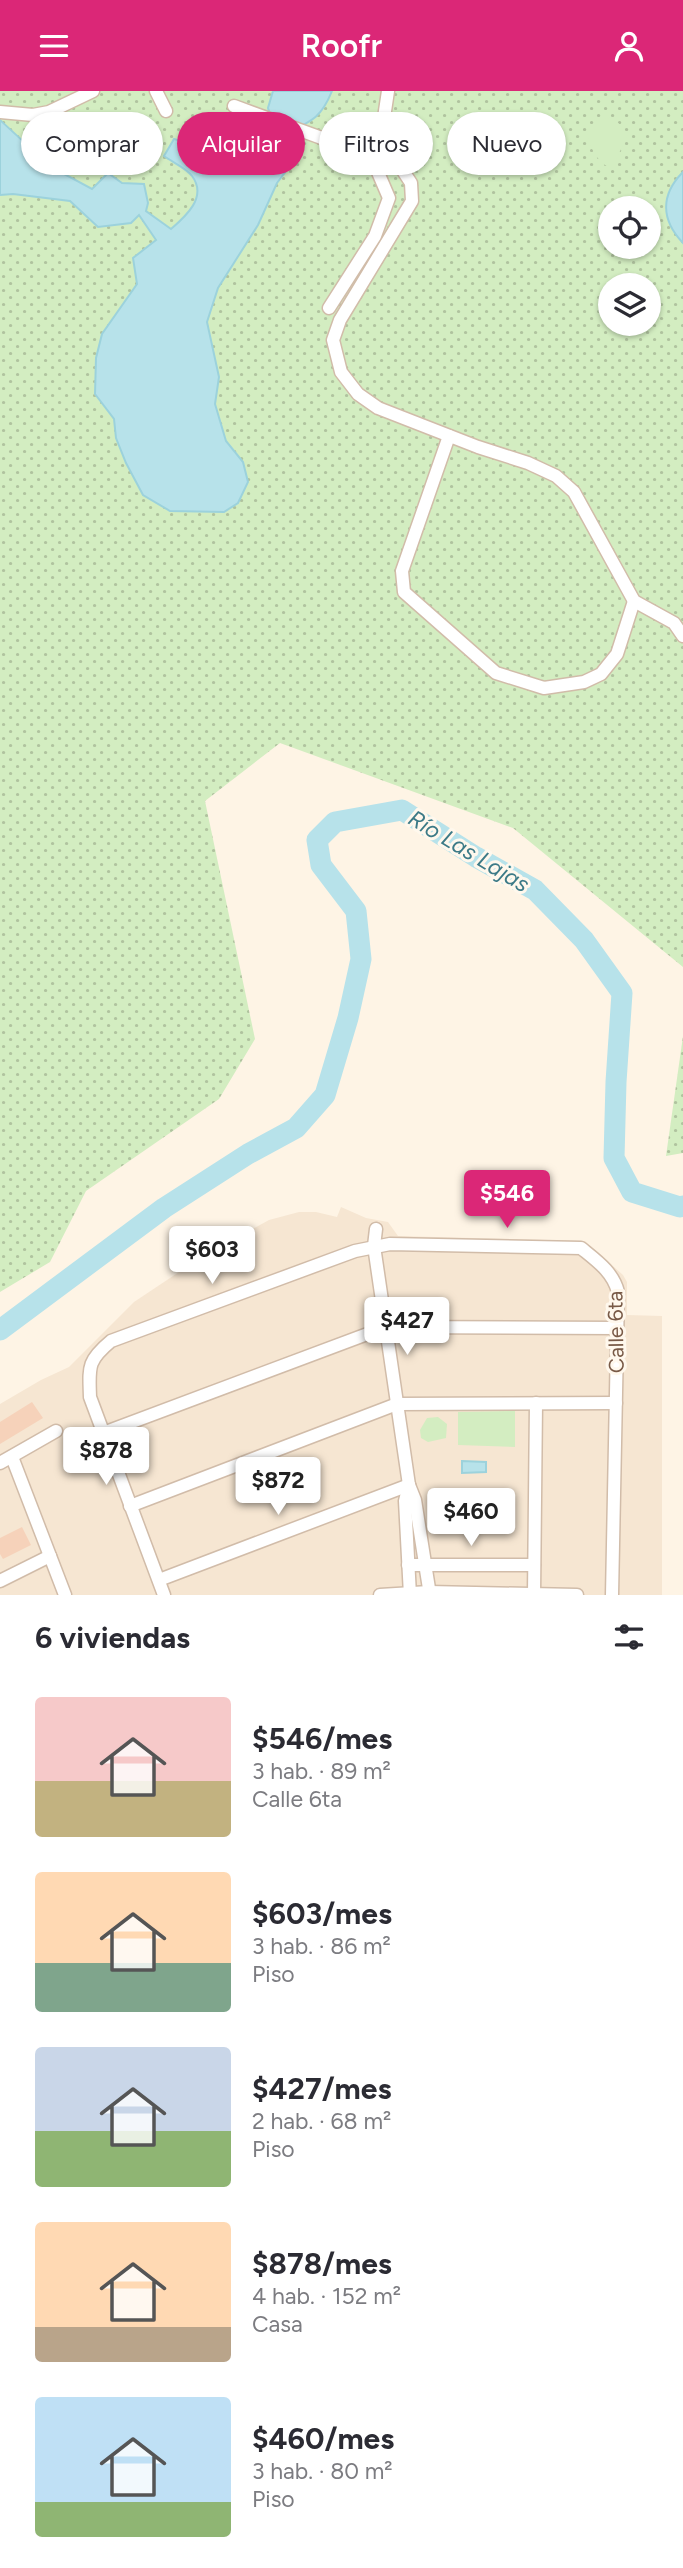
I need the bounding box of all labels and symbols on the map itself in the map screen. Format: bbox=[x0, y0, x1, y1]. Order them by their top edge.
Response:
water label: Río Las Lajas bbox=[403, 804, 535, 898]
pin: $546 bbox=[466, 1171, 548, 1230]
pin: $603 bbox=[171, 1227, 253, 1286]
street label: Calle 6ta bbox=[602, 1291, 629, 1373]
pin: $427 bbox=[366, 1297, 448, 1357]
pin: $878 bbox=[65, 1427, 147, 1487]
pin: $872 bbox=[237, 1457, 319, 1517]
pin: $460 bbox=[430, 1489, 512, 1548]

